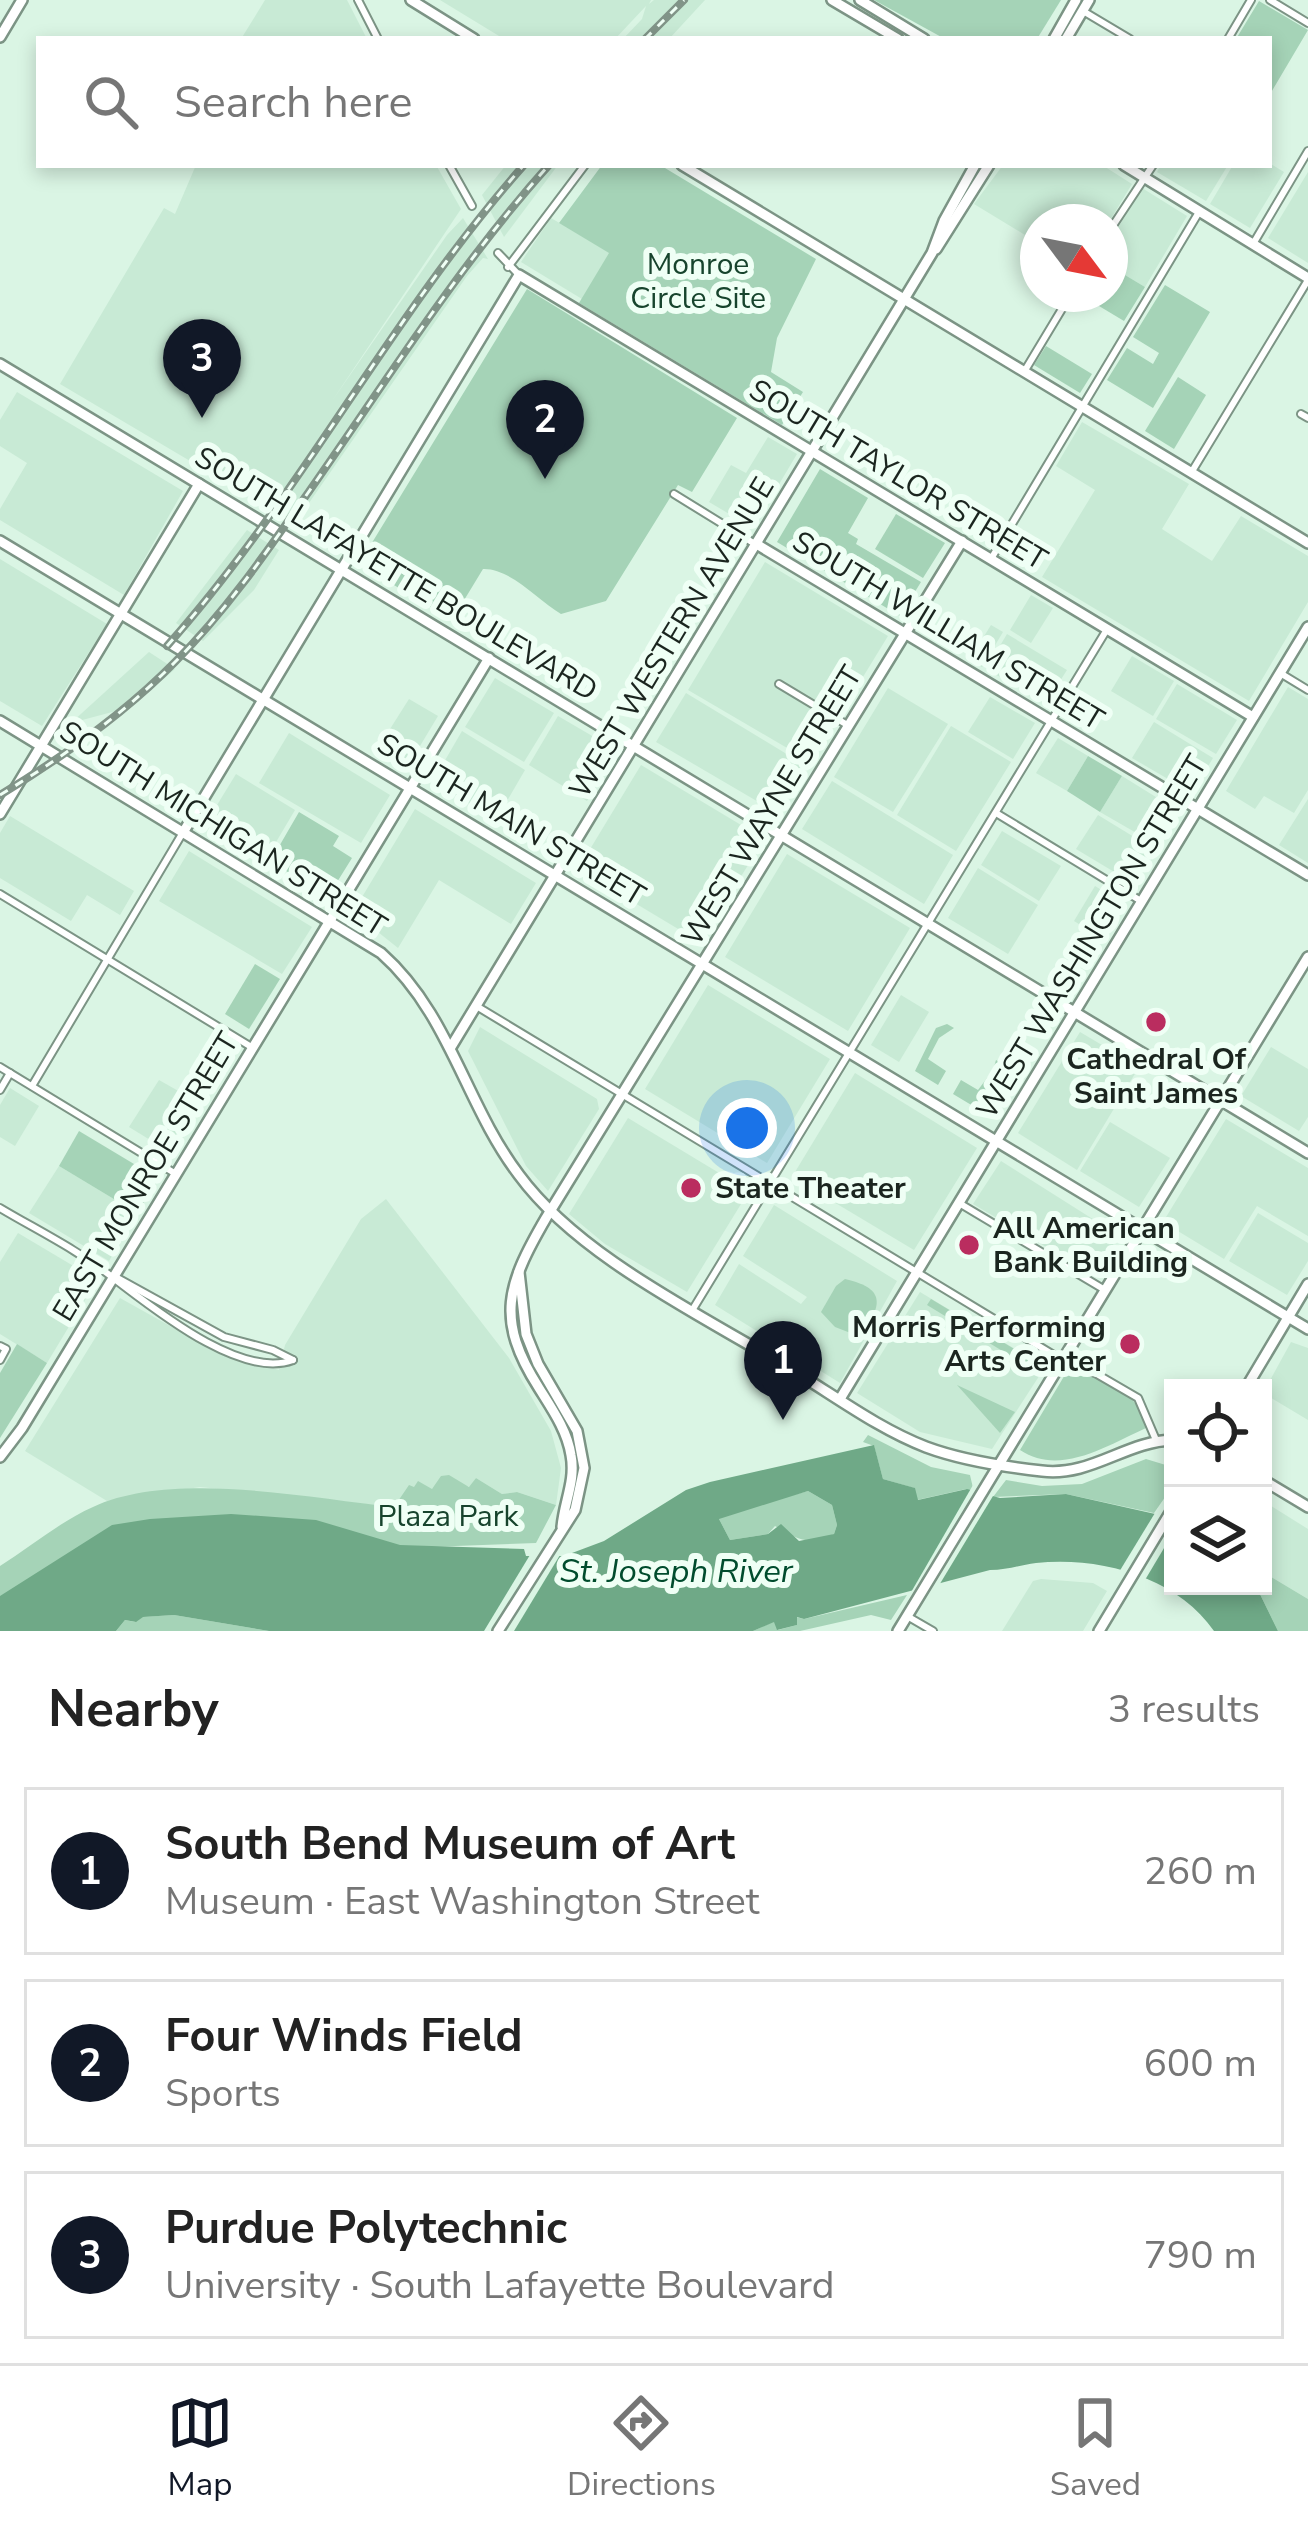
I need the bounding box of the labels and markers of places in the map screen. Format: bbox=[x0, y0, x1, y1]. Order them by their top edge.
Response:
pin: 3 bbox=[163, 319, 241, 418]
pin: 2 bbox=[506, 380, 584, 479]
marker: Cathedral Of Saint James bbox=[1143, 1009, 1169, 1035]
place label: Cathedral Of Saint James bbox=[1066, 1039, 1247, 1114]
place label: State Theater bbox=[715, 1168, 906, 1209]
marker: State Theater bbox=[678, 1175, 704, 1201]
place label: All American Bank Building bbox=[993, 1208, 1188, 1283]
marker: All American Bank Building bbox=[956, 1232, 982, 1258]
place label: Morris Performing Arts Center bbox=[852, 1307, 1106, 1382]
pin: 1 bbox=[744, 1321, 822, 1420]
marker: Morris Performing Arts Center bbox=[1117, 1331, 1143, 1357]

